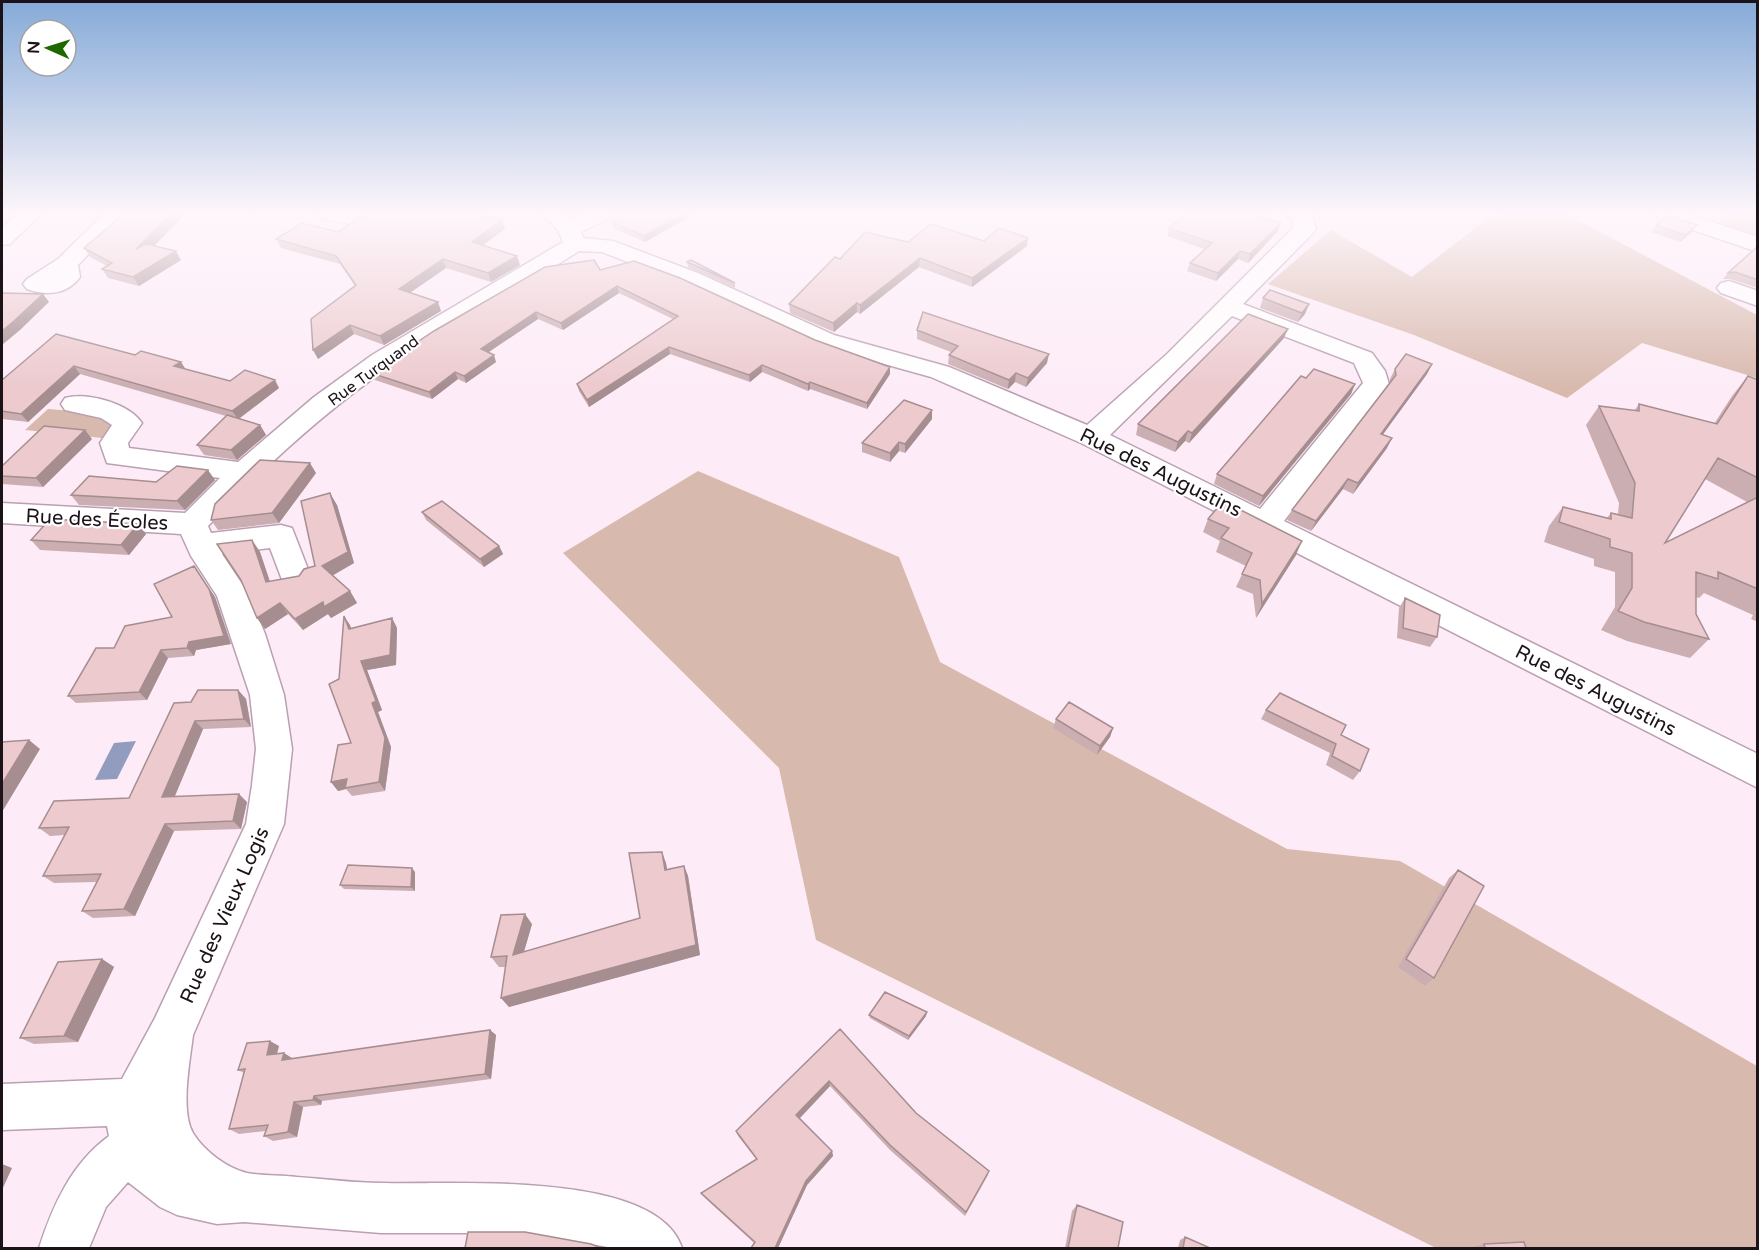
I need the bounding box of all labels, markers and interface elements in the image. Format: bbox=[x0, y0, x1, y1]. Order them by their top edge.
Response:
north arrow bbox=[18, 18, 78, 78]
text: N bbox=[24, 40, 44, 54]
street label: Rue Turquand bbox=[324, 331, 423, 410]
street label: Rue des Augustins bbox=[1076, 423, 1245, 523]
street label: Rue des Écoles bbox=[25, 503, 169, 536]
street label: Rue des Augustins bbox=[1511, 640, 1680, 742]
street label: Rue des Vieux Logis bbox=[175, 824, 275, 1007]

